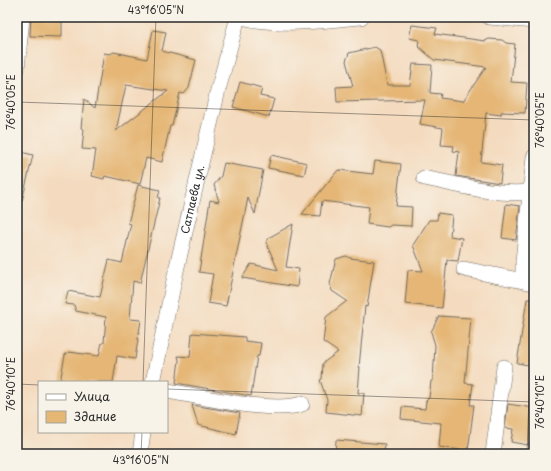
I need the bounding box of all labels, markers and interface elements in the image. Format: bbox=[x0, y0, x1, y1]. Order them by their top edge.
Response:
text: 43°16'05"N bbox=[128, 2, 184, 17]
text: 76°40'05"E bbox=[3, 74, 18, 130]
text: 76°40'05"E bbox=[532, 92, 547, 148]
street label: Сатпаева ул. bbox=[176, 163, 208, 235]
text: 76°40'10"E bbox=[3, 357, 18, 411]
text: 76°40'10"E bbox=[532, 375, 547, 429]
legend bbox=[38, 381, 168, 433]
text: Улица bbox=[74, 387, 110, 405]
text: Здание bbox=[74, 407, 116, 425]
text: 43°16'05"N bbox=[113, 452, 169, 467]

